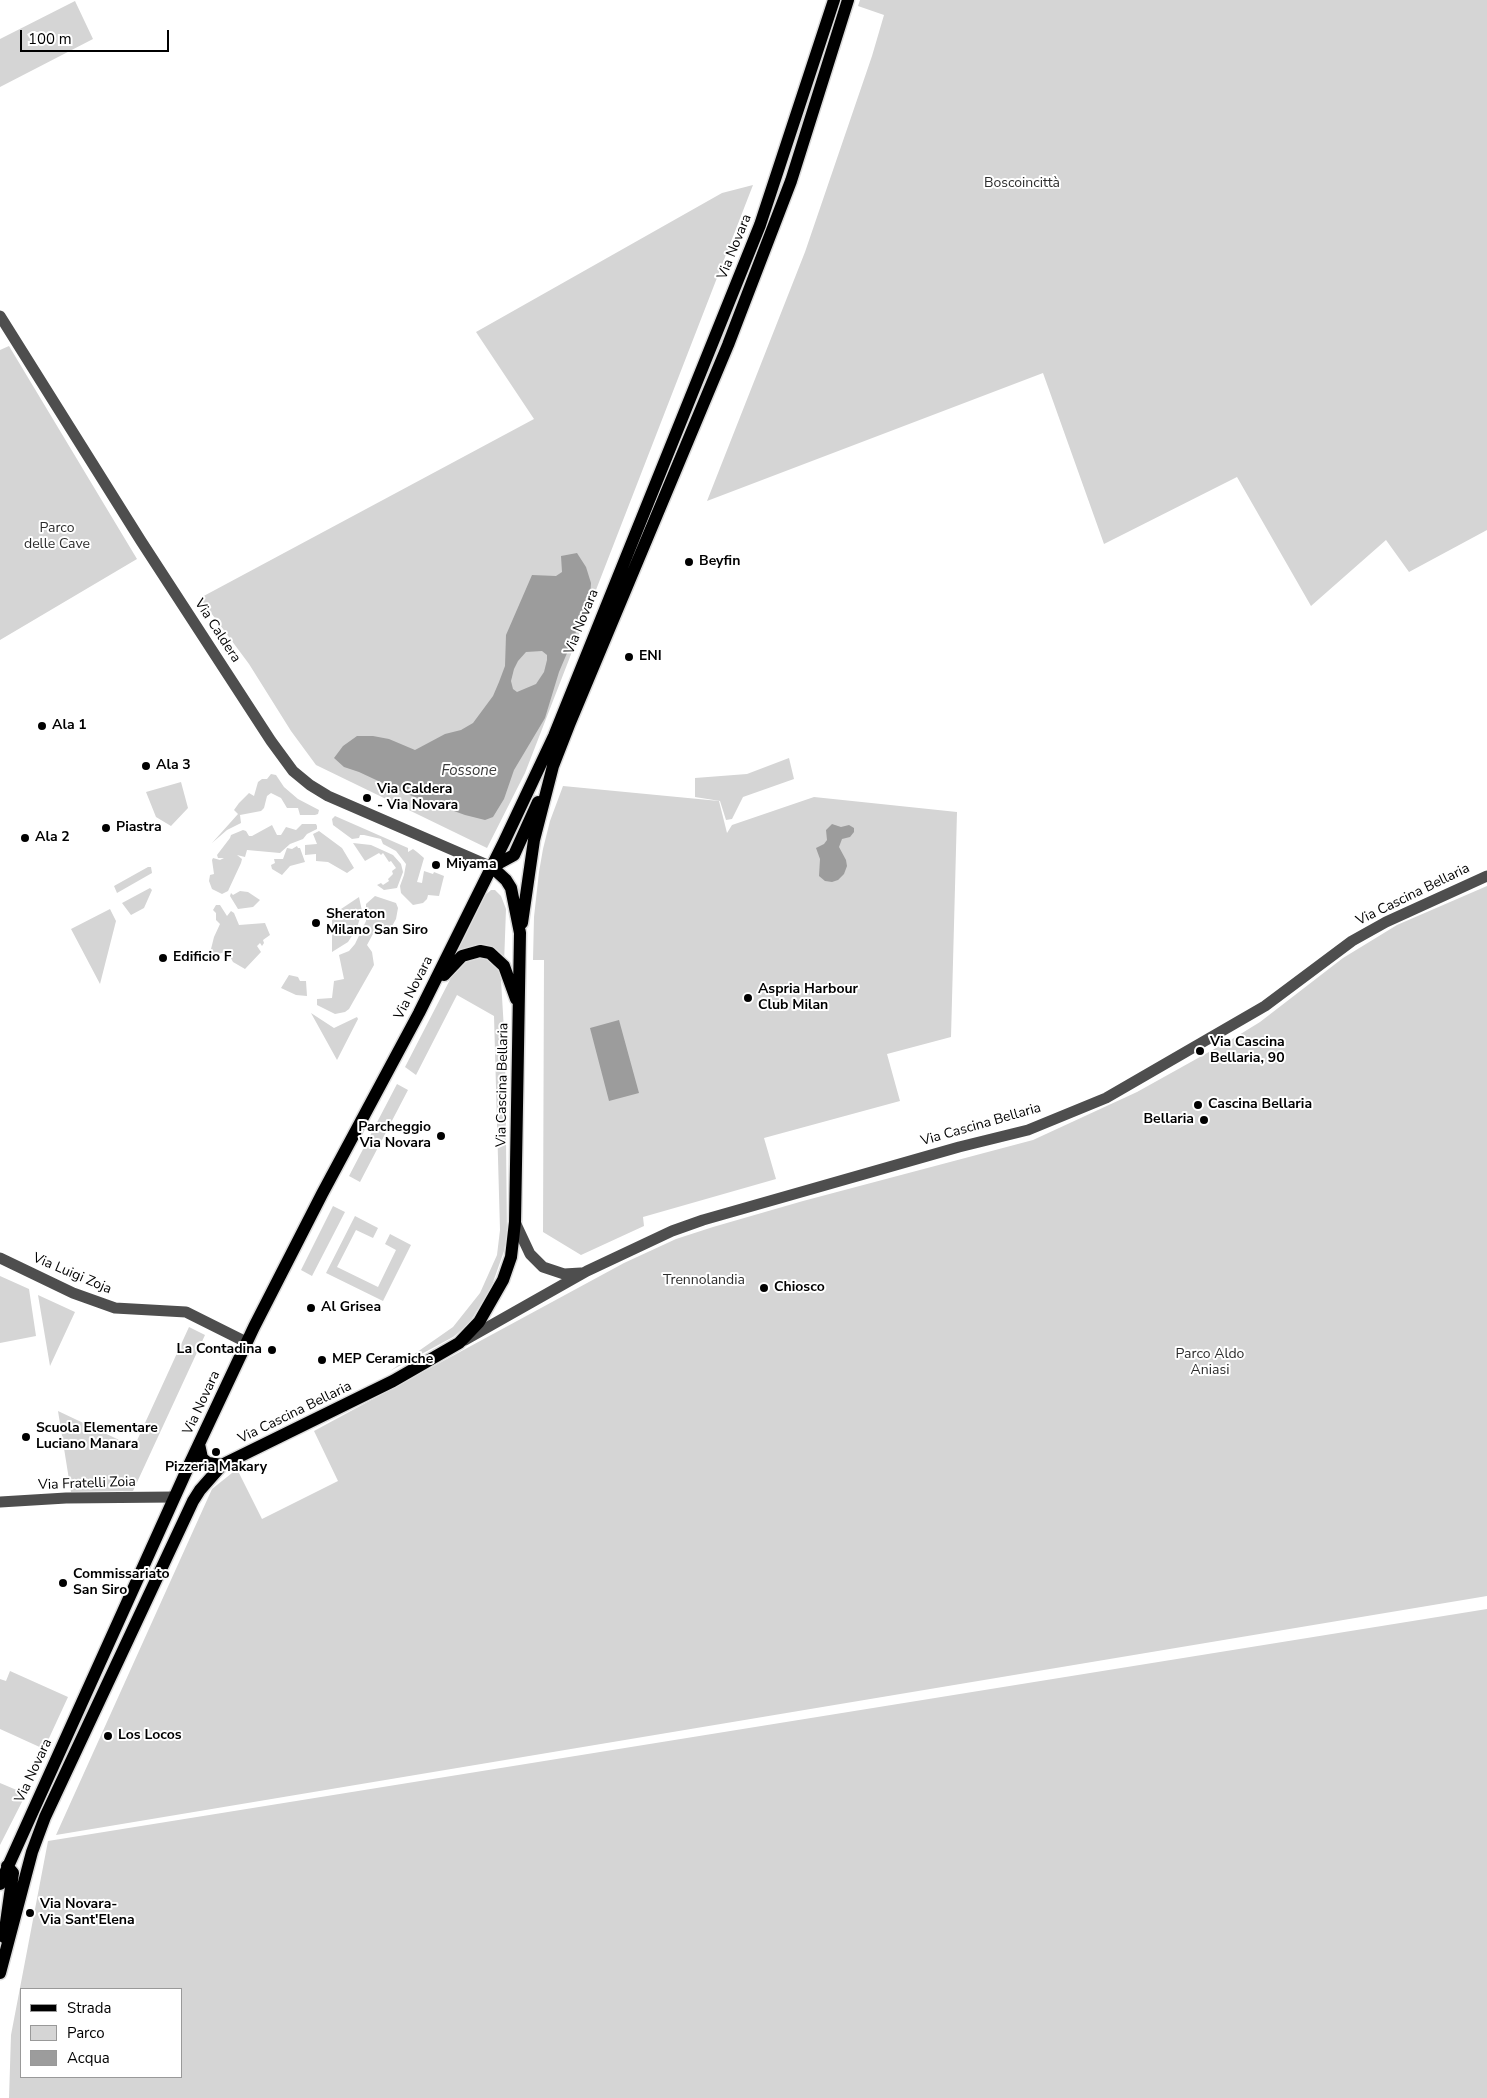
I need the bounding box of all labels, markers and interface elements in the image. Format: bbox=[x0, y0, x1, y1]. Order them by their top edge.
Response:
scale bar bbox=[22, 20, 171, 52]
text: 100 m bbox=[28, 29, 72, 49]
park label: Boscoincittà bbox=[984, 176, 1060, 192]
street label: Via Novara bbox=[714, 212, 756, 282]
park label: Parco delle Cave bbox=[24, 521, 90, 554]
place label: Beyfin bbox=[699, 554, 740, 570]
marker: Beyfin bbox=[683, 556, 695, 568]
street label: Via Novara bbox=[561, 587, 603, 657]
street label: Via Caldera bbox=[190, 596, 244, 666]
place label: ENI bbox=[639, 649, 662, 665]
marker: ENI bbox=[623, 651, 635, 663]
place label: Ala 1 bbox=[52, 718, 87, 734]
marker: Ala 1 bbox=[36, 720, 48, 732]
place label: Ala 3 bbox=[156, 758, 191, 774]
marker: Ala 3 bbox=[140, 760, 152, 772]
water label: Fossone bbox=[441, 762, 497, 780]
place label: Via Caldera - Via Novara bbox=[377, 782, 458, 814]
marker: Via Caldera - Via Novara bbox=[361, 792, 373, 804]
place label: Piastra bbox=[116, 820, 162, 836]
marker: Piastra bbox=[100, 822, 112, 834]
place label: Ala 2 bbox=[35, 830, 70, 846]
marker: Ala 2 bbox=[19, 832, 31, 844]
place label: Miyama bbox=[446, 857, 497, 873]
marker: Miyama bbox=[430, 859, 442, 871]
street label: Via Cascina Bellaria bbox=[1353, 860, 1473, 930]
place label: Sheraton Milano San Siro bbox=[326, 907, 428, 940]
marker: Sheraton Milano San Siro bbox=[310, 917, 322, 929]
place label: Edificio F bbox=[173, 950, 232, 966]
marker: Edificio F bbox=[157, 952, 169, 964]
street label: Via Novara bbox=[391, 954, 437, 1022]
place label: Aspria Harbour Club Milan bbox=[758, 982, 858, 1014]
marker: Aspria Harbour Club Milan bbox=[742, 992, 754, 1004]
street label: Via Cascina Bellaria bbox=[494, 1023, 512, 1147]
place label: Via Cascina Bellaria, 90 bbox=[1210, 1035, 1285, 1068]
marker: Via Cascina Bellaria, 90 bbox=[1194, 1045, 1206, 1057]
place label: Cascina Bellaria bbox=[1208, 1097, 1312, 1113]
marker: Cascina Bellaria bbox=[1192, 1099, 1204, 1111]
street label: Via Cascina Bellaria bbox=[919, 1100, 1043, 1150]
place label: Bellaria bbox=[1143, 1112, 1194, 1128]
marker: Bellaria bbox=[1198, 1114, 1210, 1126]
place label: Parcheggio Via Novara bbox=[358, 1120, 431, 1152]
marker: Parcheggio Via Novara bbox=[435, 1130, 447, 1142]
street label: Via Luigi Zoja bbox=[30, 1250, 114, 1298]
park label: Trennolandia bbox=[663, 1273, 745, 1289]
place label: Chiosco bbox=[774, 1280, 825, 1296]
marker: Chiosco bbox=[758, 1282, 770, 1294]
place label: Al Grisea bbox=[321, 1300, 381, 1316]
marker: Al Grisea bbox=[305, 1302, 317, 1314]
place label: La Contadina bbox=[177, 1342, 262, 1358]
marker: La Contadina bbox=[266, 1344, 278, 1356]
park label: Parco Aldo Aniasi bbox=[1176, 1347, 1244, 1380]
place label: MEP Ceramiche bbox=[332, 1352, 433, 1368]
marker: MEP Ceramiche bbox=[316, 1354, 328, 1366]
street label: Via Novara bbox=[180, 1368, 224, 1438]
street label: Via Cascina Bellaria bbox=[235, 1378, 355, 1448]
place label: Scuola Elementare Luciano Manara bbox=[36, 1421, 158, 1454]
marker: Scuola Elementare Luciano Manara bbox=[20, 1431, 32, 1443]
marker: Pizzeria Makary bbox=[210, 1446, 222, 1458]
place label: Pizzeria Makary bbox=[165, 1460, 267, 1476]
street label: Via Fratelli Zoia bbox=[38, 1474, 136, 1494]
place label: Commissariato San Siro bbox=[73, 1567, 170, 1600]
marker: Commissariato San Siro bbox=[57, 1577, 69, 1589]
place label: Los Locos bbox=[118, 1728, 182, 1744]
marker: Los Locos bbox=[102, 1730, 114, 1742]
street label: Via Novara bbox=[12, 1736, 56, 1806]
place label: Via Novara- Via Sant'Elena bbox=[40, 1897, 135, 1930]
marker: Via Novara- Via Sant'Elena bbox=[24, 1907, 36, 1919]
legend bbox=[20, 1988, 182, 2078]
text: Strada bbox=[67, 1998, 111, 2018]
text: Parco bbox=[67, 2023, 105, 2043]
text: Acqua bbox=[67, 2048, 110, 2068]

